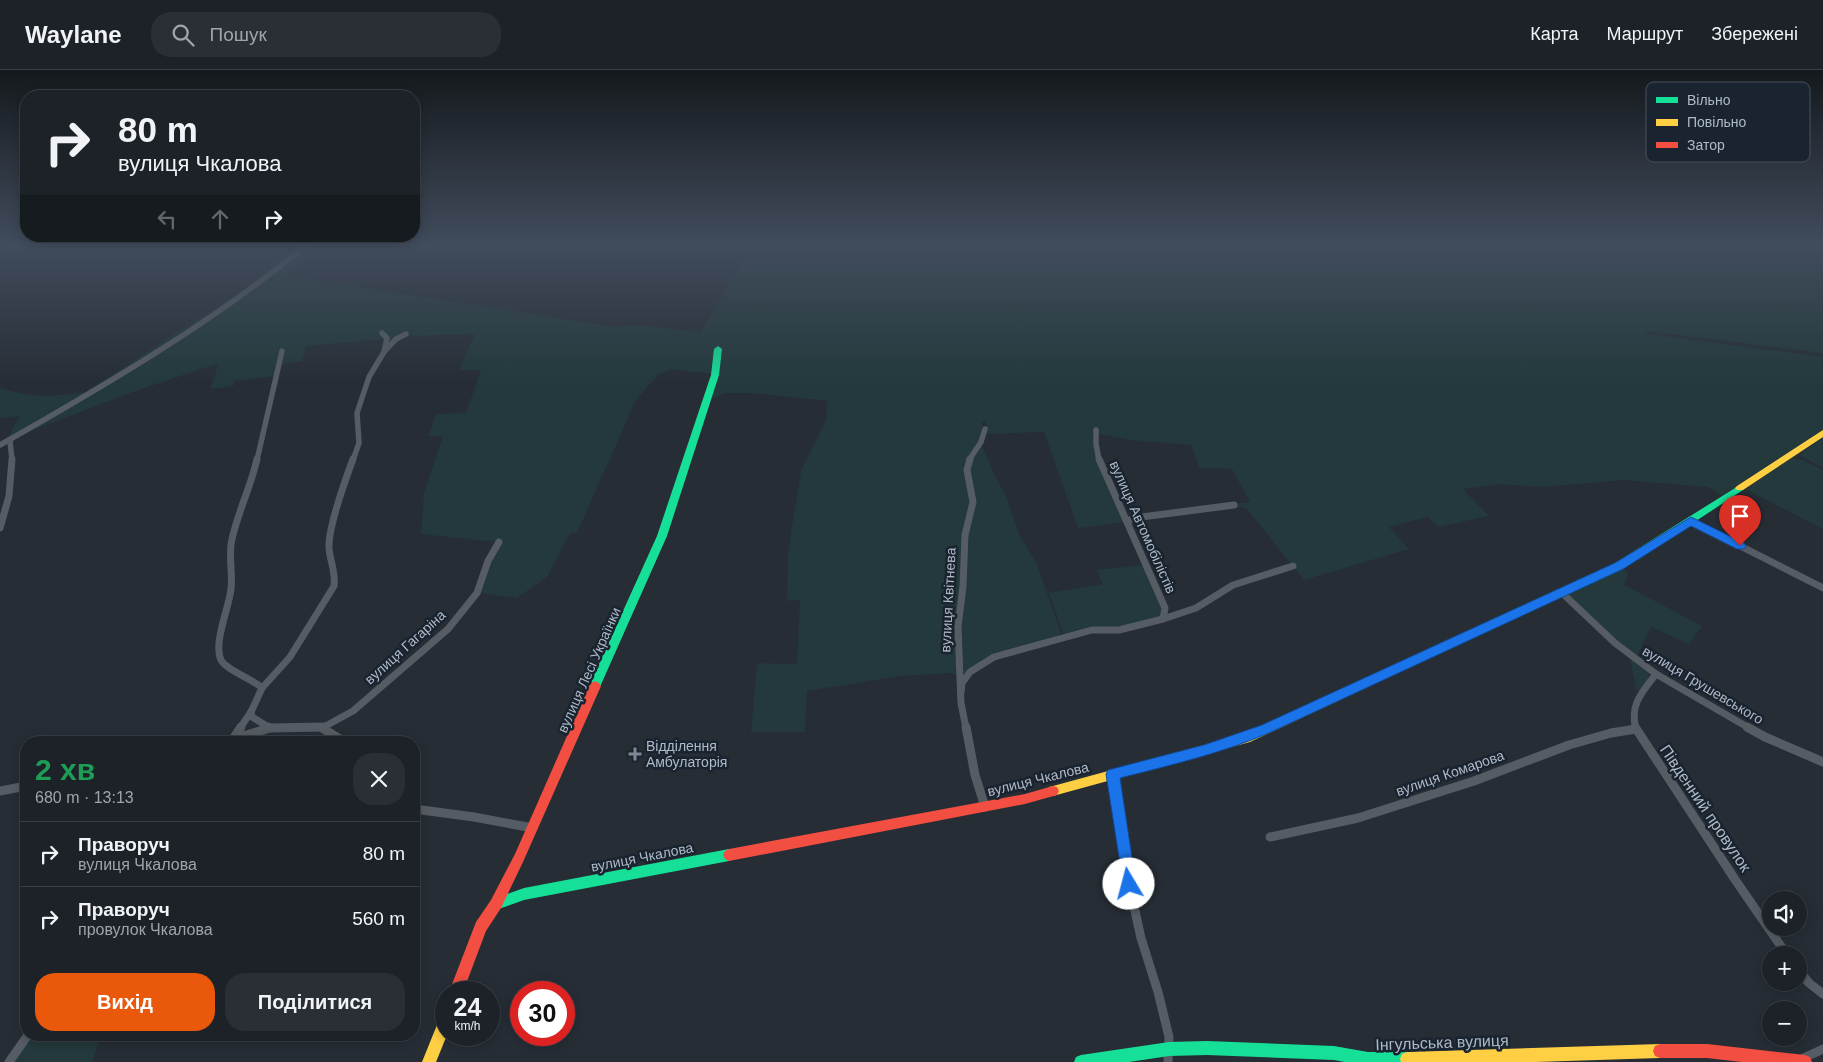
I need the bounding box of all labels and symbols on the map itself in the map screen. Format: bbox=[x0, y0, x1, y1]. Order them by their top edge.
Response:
legend bbox=[1646, 82, 1810, 162]
text: Вільно bbox=[1687, 92, 1731, 108]
text: Повільно bbox=[1687, 114, 1747, 130]
text: Затор bbox=[1687, 137, 1725, 153]
street label: вулиця Автомобілістів bbox=[1106, 458, 1180, 596]
pin bbox=[1719, 495, 1761, 546]
street label: вулиця Квітнева bbox=[937, 547, 959, 653]
street label: вулиця Лесі Українки bbox=[554, 605, 624, 735]
street label: вулиця Гагаріна bbox=[361, 606, 449, 687]
street label: вулиця Грушевського bbox=[1640, 643, 1766, 727]
place label: Відділення Амбулаторія bbox=[646, 738, 727, 770]
street label: Південний провулок bbox=[1657, 742, 1755, 876]
marker: Відділення Амбулаторія bbox=[628, 747, 642, 761]
street label: вулиця Комарова bbox=[1394, 747, 1506, 799]
street label: вулиця Чкалова bbox=[986, 759, 1091, 799]
street label: вулиця Чкалова bbox=[589, 839, 695, 875]
position arrow bbox=[1102, 857, 1154, 909]
speed limit sign: 30 bbox=[510, 981, 575, 1046]
street label: Інгульська вулиця bbox=[1375, 1032, 1509, 1053]

